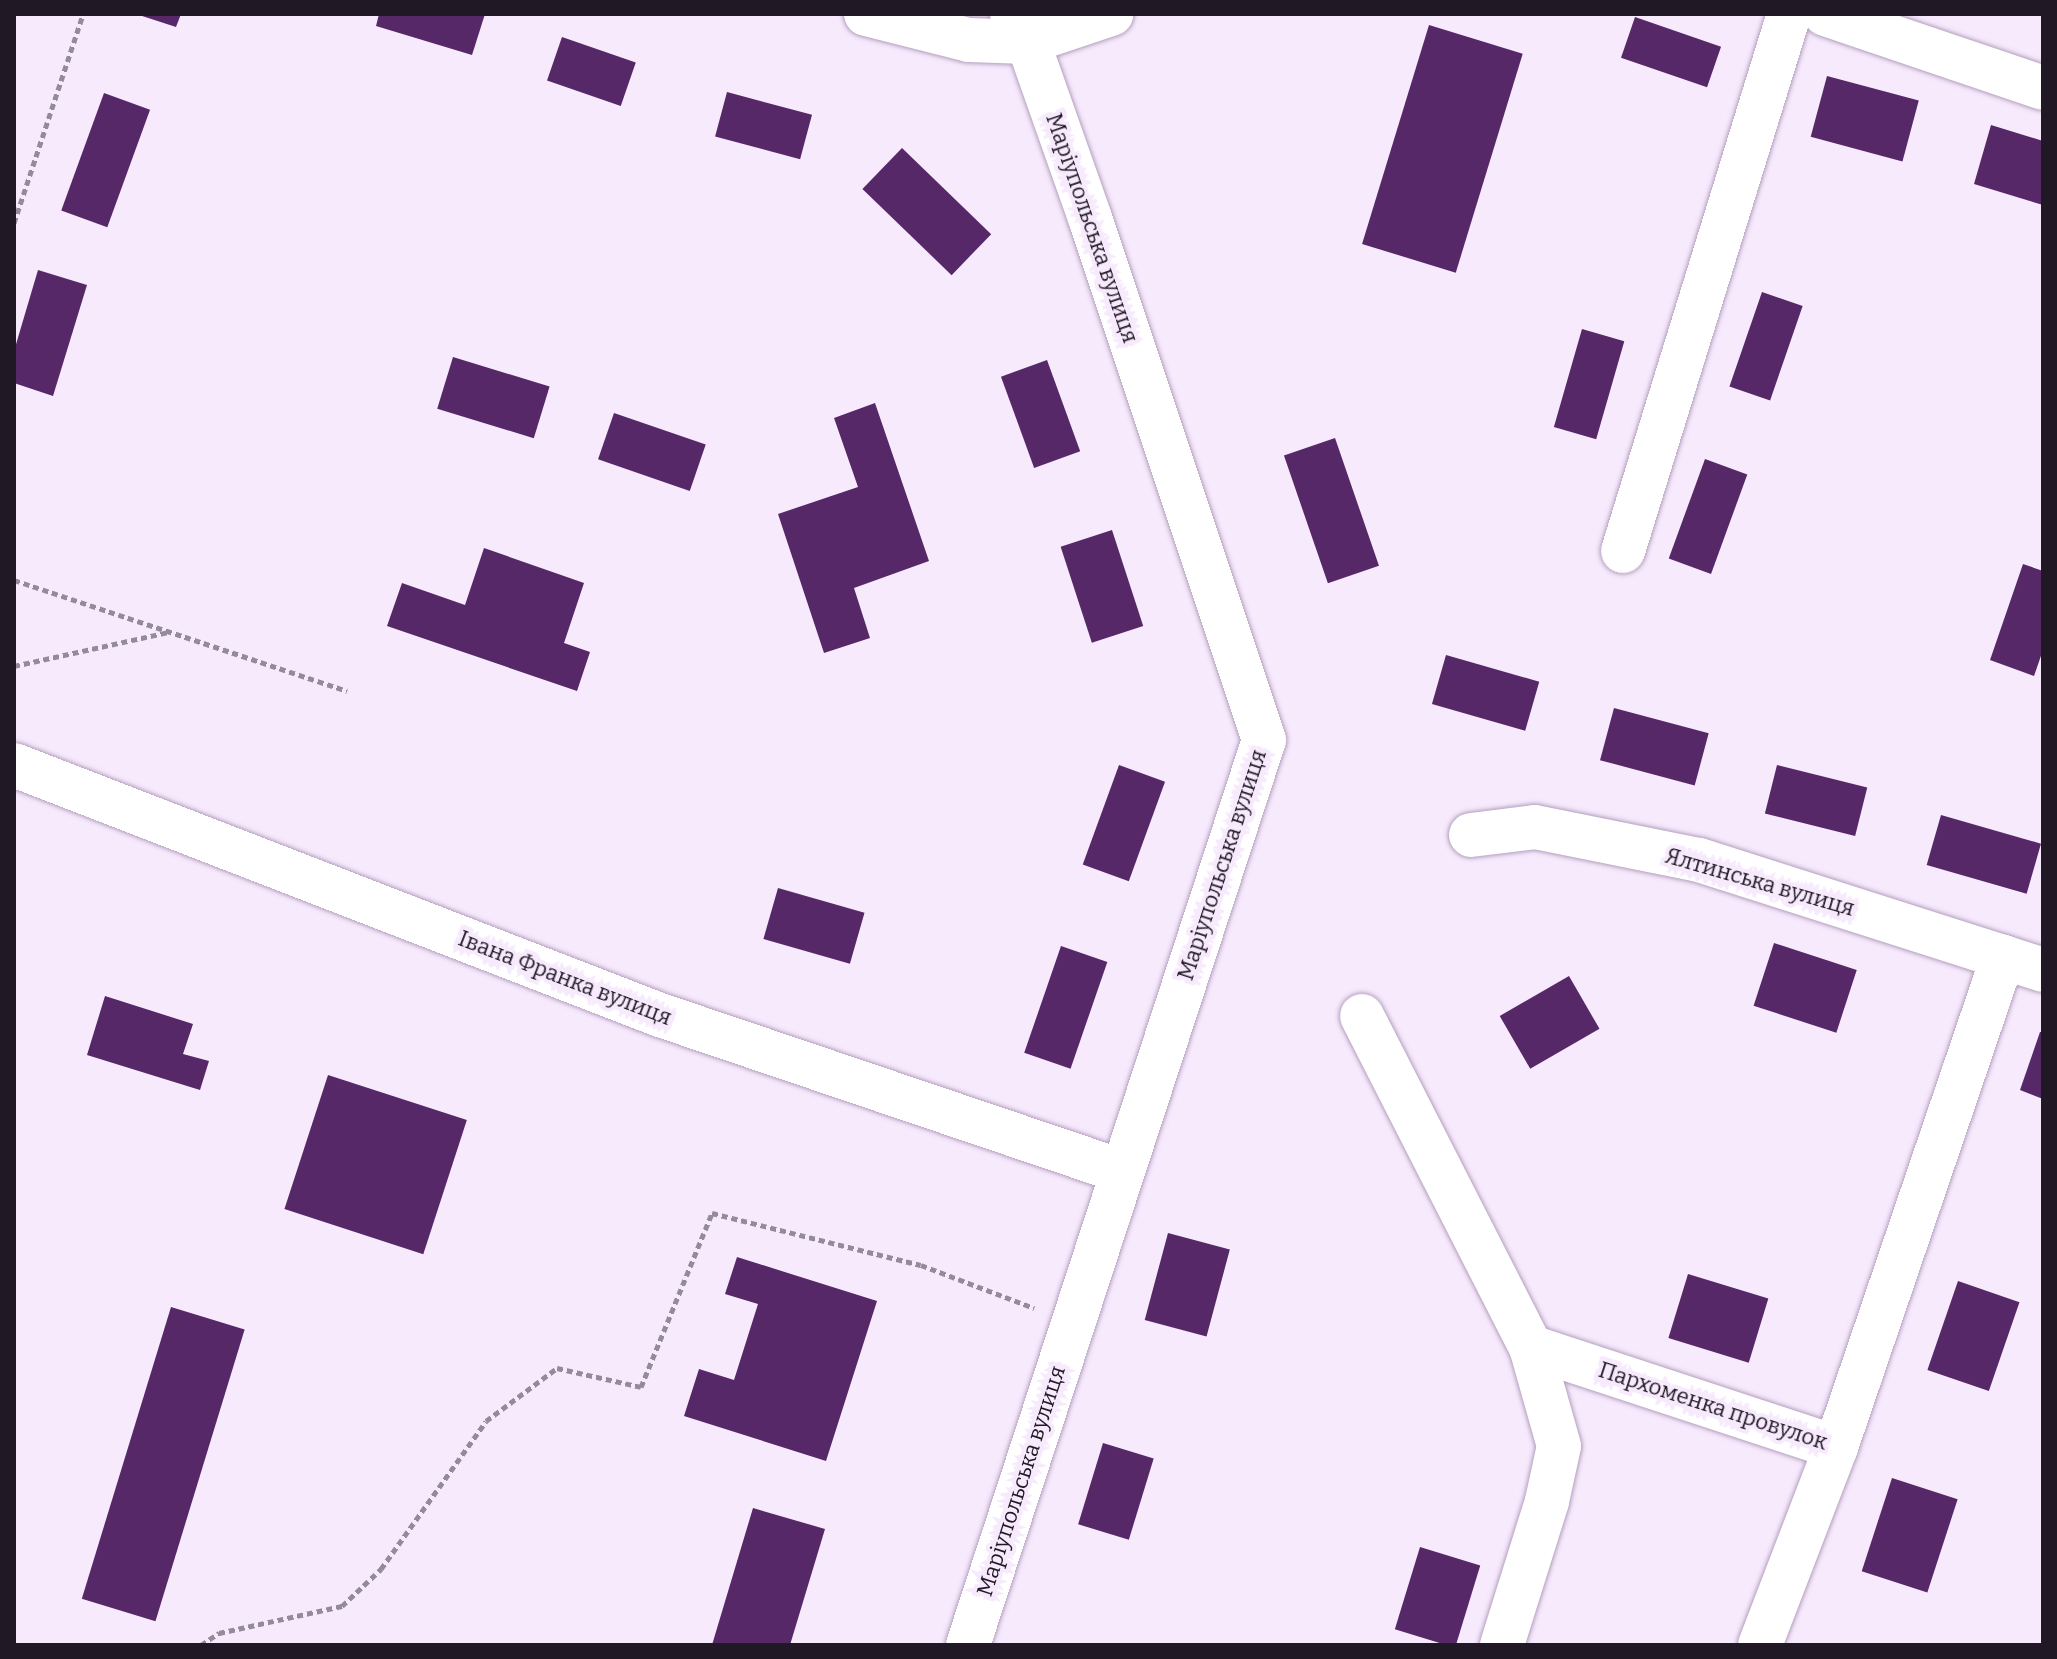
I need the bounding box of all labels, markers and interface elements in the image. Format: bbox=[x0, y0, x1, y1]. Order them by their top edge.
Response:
street label: Маріупольська вулиця bbox=[1040, 110, 1144, 346]
street label: Маріупольська вулиця bbox=[1172, 746, 1272, 984]
street label: Ялтинська вулиця bbox=[1663, 842, 1857, 922]
street label: Івана Франка вулиця bbox=[455, 925, 675, 1031]
street label: Пархоменка провулок bbox=[1595, 1357, 1831, 1455]
street label: Маріупольська вулиця bbox=[971, 1362, 1071, 1600]

